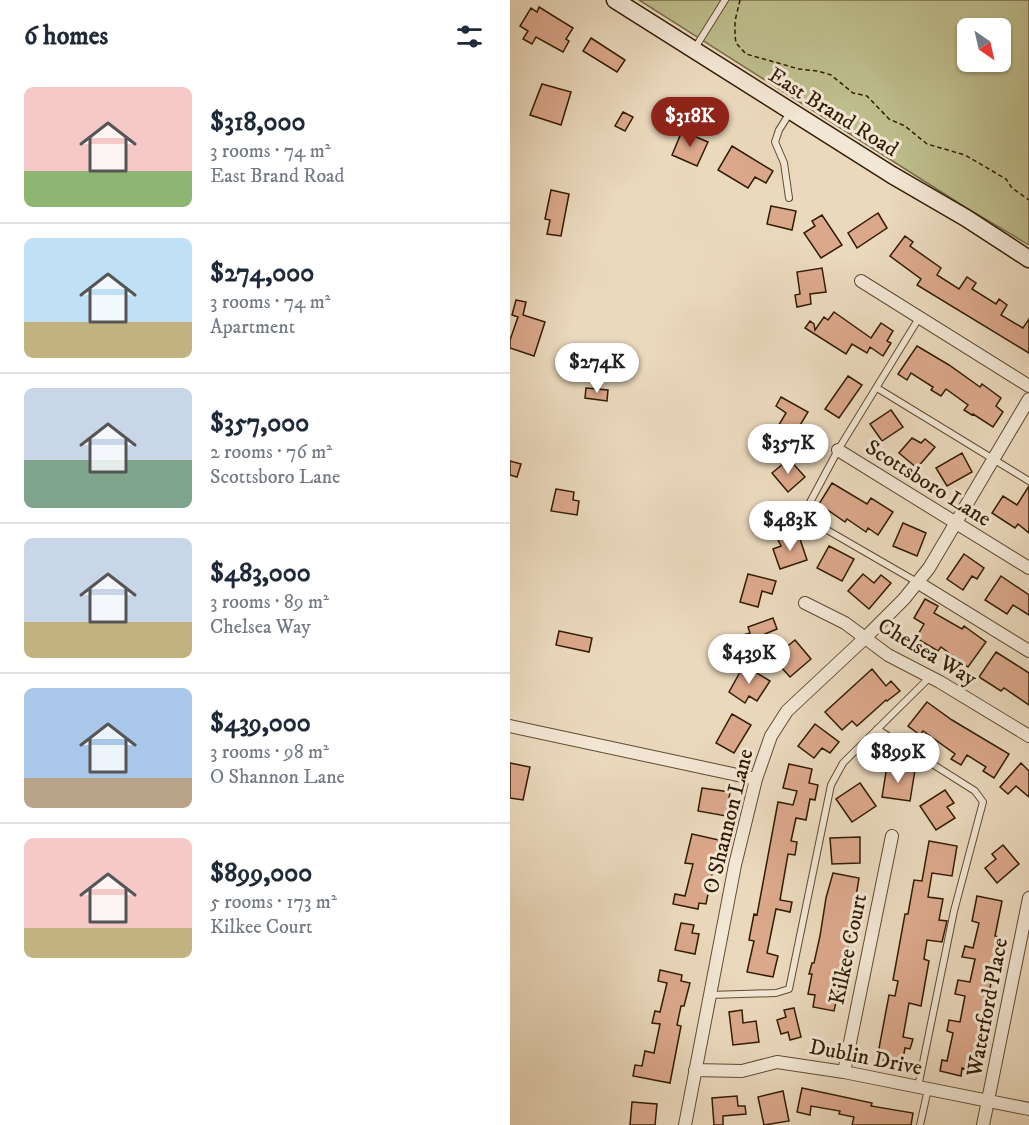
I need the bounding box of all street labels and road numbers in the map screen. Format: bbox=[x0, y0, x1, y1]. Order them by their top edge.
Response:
street label: East Brand Road bbox=[763, 62, 903, 163]
street label: Scottsboro Lane bbox=[860, 434, 996, 533]
street label: Chelsea Way bbox=[873, 612, 982, 693]
street label: O Shannon Lane bbox=[697, 746, 759, 897]
street label: Kilkee Court bbox=[824, 891, 873, 1007]
street label: Waterford Place bbox=[961, 935, 1014, 1080]
street label: Dublin Drive bbox=[807, 1033, 925, 1082]

